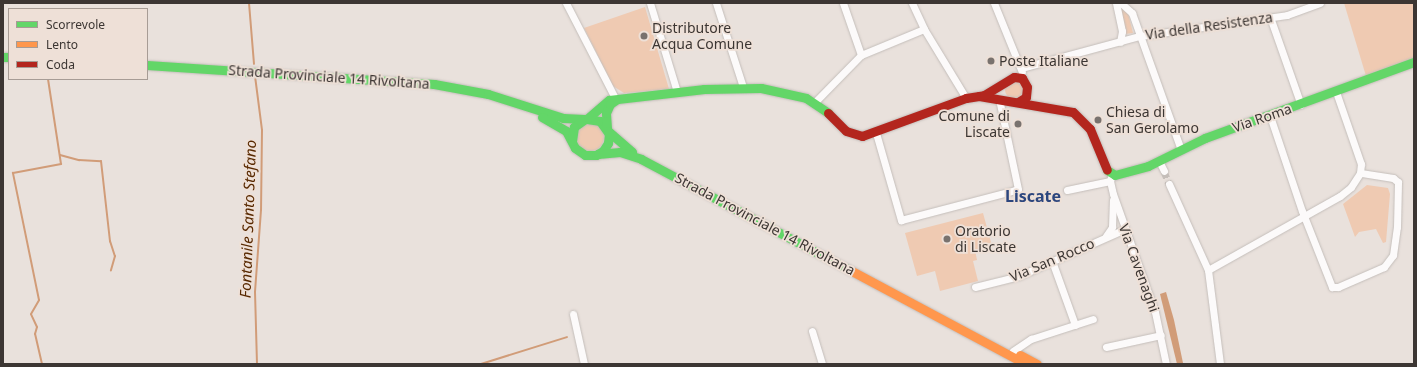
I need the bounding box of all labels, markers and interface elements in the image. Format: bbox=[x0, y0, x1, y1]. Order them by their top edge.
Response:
legend bbox=[8, 8, 148, 80]
street label: Via della Resistenza bbox=[1144, 9, 1274, 43]
text: Scorrevole bbox=[46, 16, 105, 33]
place label: Distributore Acqua Comune bbox=[652, 20, 752, 52]
marker: Distributore Acqua Comune bbox=[639, 31, 649, 41]
text: Lento bbox=[46, 36, 78, 53]
place label: Poste Italiane bbox=[999, 53, 1089, 69]
text: Coda bbox=[46, 56, 75, 73]
marker: Poste Italiane bbox=[986, 56, 996, 66]
street label: Strada Provinciale 14 Rivoltana bbox=[228, 62, 430, 92]
street label: Via Roma bbox=[1230, 100, 1294, 136]
place label: Chiesa di San Gerolamo bbox=[1106, 104, 1199, 136]
place label: Comune di Liscate bbox=[939, 108, 1010, 140]
marker: Chiesa di San Gerolamo bbox=[1093, 115, 1103, 125]
marker: Comune di Liscate bbox=[1013, 119, 1023, 129]
water label: Fontanile Santo Stefano bbox=[236, 140, 260, 298]
street label: Strada Provinciale 14 Rivoltana bbox=[672, 169, 858, 279]
district label: Liscate bbox=[1005, 186, 1061, 206]
street label: Via Cavenaghi bbox=[1115, 222, 1163, 314]
place label: Oratorio di Liscate bbox=[955, 223, 1016, 256]
marker: Oratorio di Liscate bbox=[942, 234, 952, 244]
street label: Via San Rocco bbox=[1007, 235, 1097, 285]

